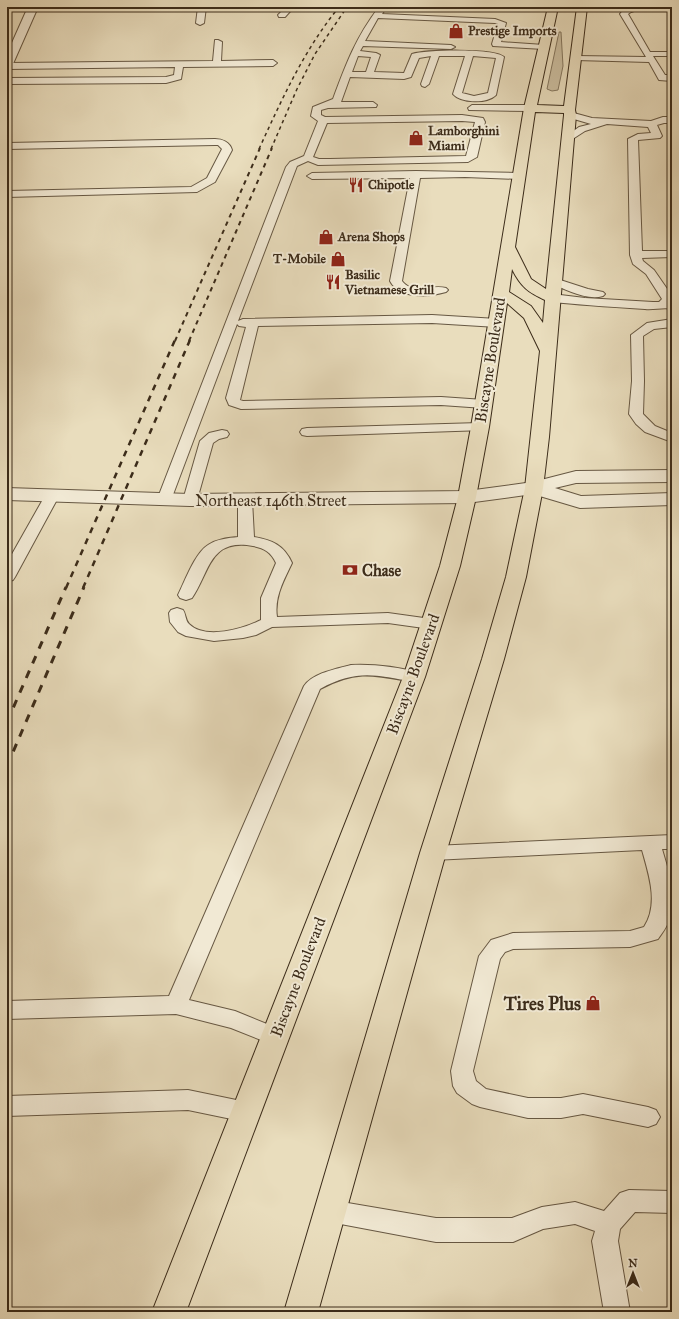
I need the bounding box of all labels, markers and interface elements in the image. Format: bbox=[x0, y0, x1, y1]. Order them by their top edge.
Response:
shop icon: Prestige Imports bbox=[447, 22, 465, 40]
place label: Prestige Imports bbox=[468, 23, 557, 39]
place label: Lamborghini Miami bbox=[428, 123, 500, 154]
shop icon: Lamborghini Miami bbox=[407, 129, 425, 147]
restaurant icon: Chipotle bbox=[347, 176, 365, 194]
place label: Chipotle bbox=[368, 177, 415, 193]
shop icon: Arena Shops bbox=[317, 228, 335, 246]
place label: Arena Shops bbox=[337, 229, 405, 245]
shop icon: T-Mobile bbox=[329, 250, 347, 268]
place label: T-Mobile bbox=[272, 251, 327, 267]
place label: Basilic Vietnamese Grill bbox=[344, 267, 435, 298]
restaurant icon: Basilic Vietnamese Grill bbox=[324, 273, 342, 291]
street label: Biscayne Boulevard bbox=[471, 296, 509, 424]
street label: Northeast 146th Street bbox=[195, 491, 347, 510]
bank icon: Chase bbox=[341, 561, 359, 579]
place label: Chase bbox=[362, 561, 401, 580]
street label: Biscayne Boulevard bbox=[382, 611, 444, 737]
street label: Biscayne Boulevard bbox=[266, 914, 330, 1040]
place label: Tires Plus bbox=[503, 992, 581, 1015]
shop icon: Tires Plus bbox=[584, 994, 602, 1012]
north arrow bbox=[613, 1253, 653, 1293]
text: N bbox=[628, 1257, 638, 1270]

